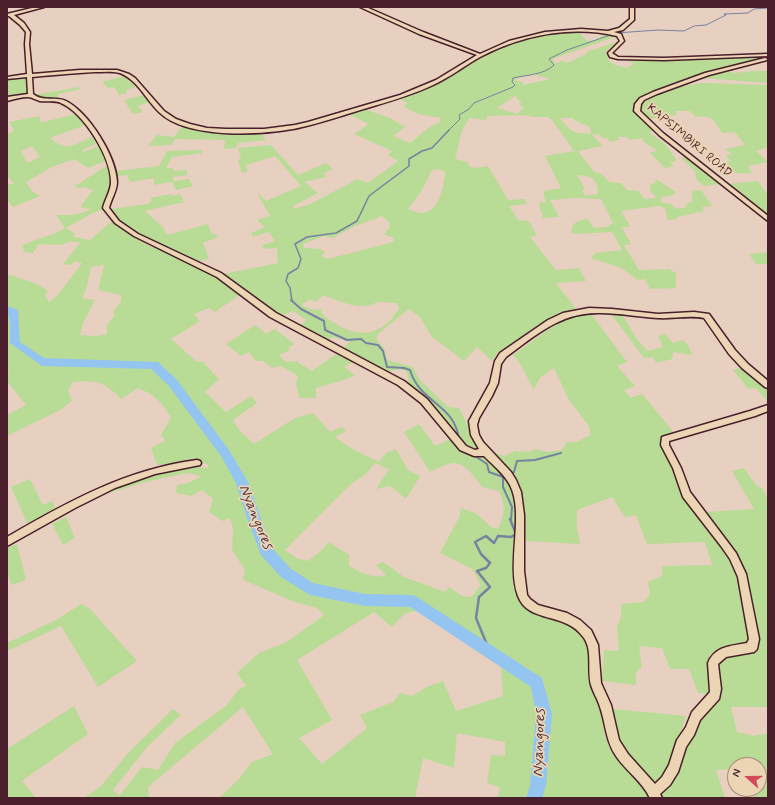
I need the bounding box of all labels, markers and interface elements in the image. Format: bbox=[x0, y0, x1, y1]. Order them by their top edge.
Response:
street label: KAPSIMBIRI ROAD bbox=[643, 101, 735, 181]
water label: Nyangores bbox=[234, 482, 276, 552]
water label: Nyangores bbox=[530, 709, 550, 777]
north arrow bbox=[727, 757, 767, 797]
text: N bbox=[729, 767, 745, 779]

